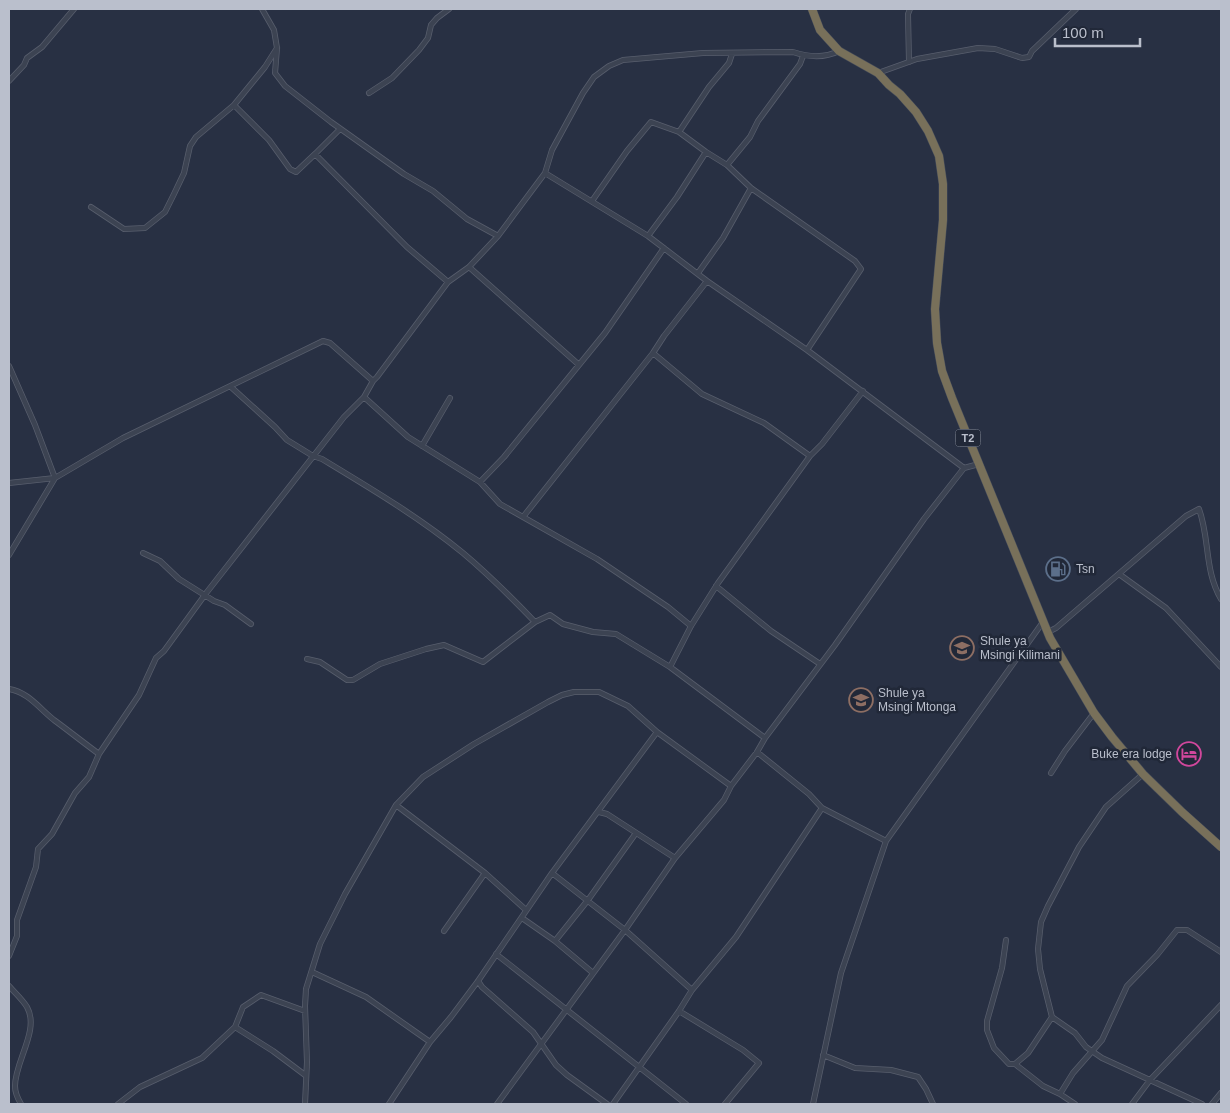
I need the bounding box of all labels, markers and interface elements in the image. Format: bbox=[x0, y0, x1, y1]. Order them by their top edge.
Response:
scale bar bbox=[1055, 15, 1140, 47]
text: 100 m bbox=[1062, 24, 1104, 41]
road number: T2 bbox=[956, 429, 980, 446]
fuel station icon: Tsn bbox=[1045, 556, 1071, 582]
place label: Tsn bbox=[1076, 562, 1095, 576]
place label: Shule ya Msingi Kilimani bbox=[980, 634, 1060, 662]
school or university icon: Shule ya Msingi Kilimani bbox=[949, 635, 975, 661]
place label: Shule ya Msingi Mtonga bbox=[878, 686, 956, 714]
school or university icon: Shule ya Msingi Mtonga bbox=[848, 687, 874, 713]
hotel icon: Buke era lodge bbox=[1176, 741, 1202, 767]
place label: Buke era lodge bbox=[1091, 747, 1172, 761]

